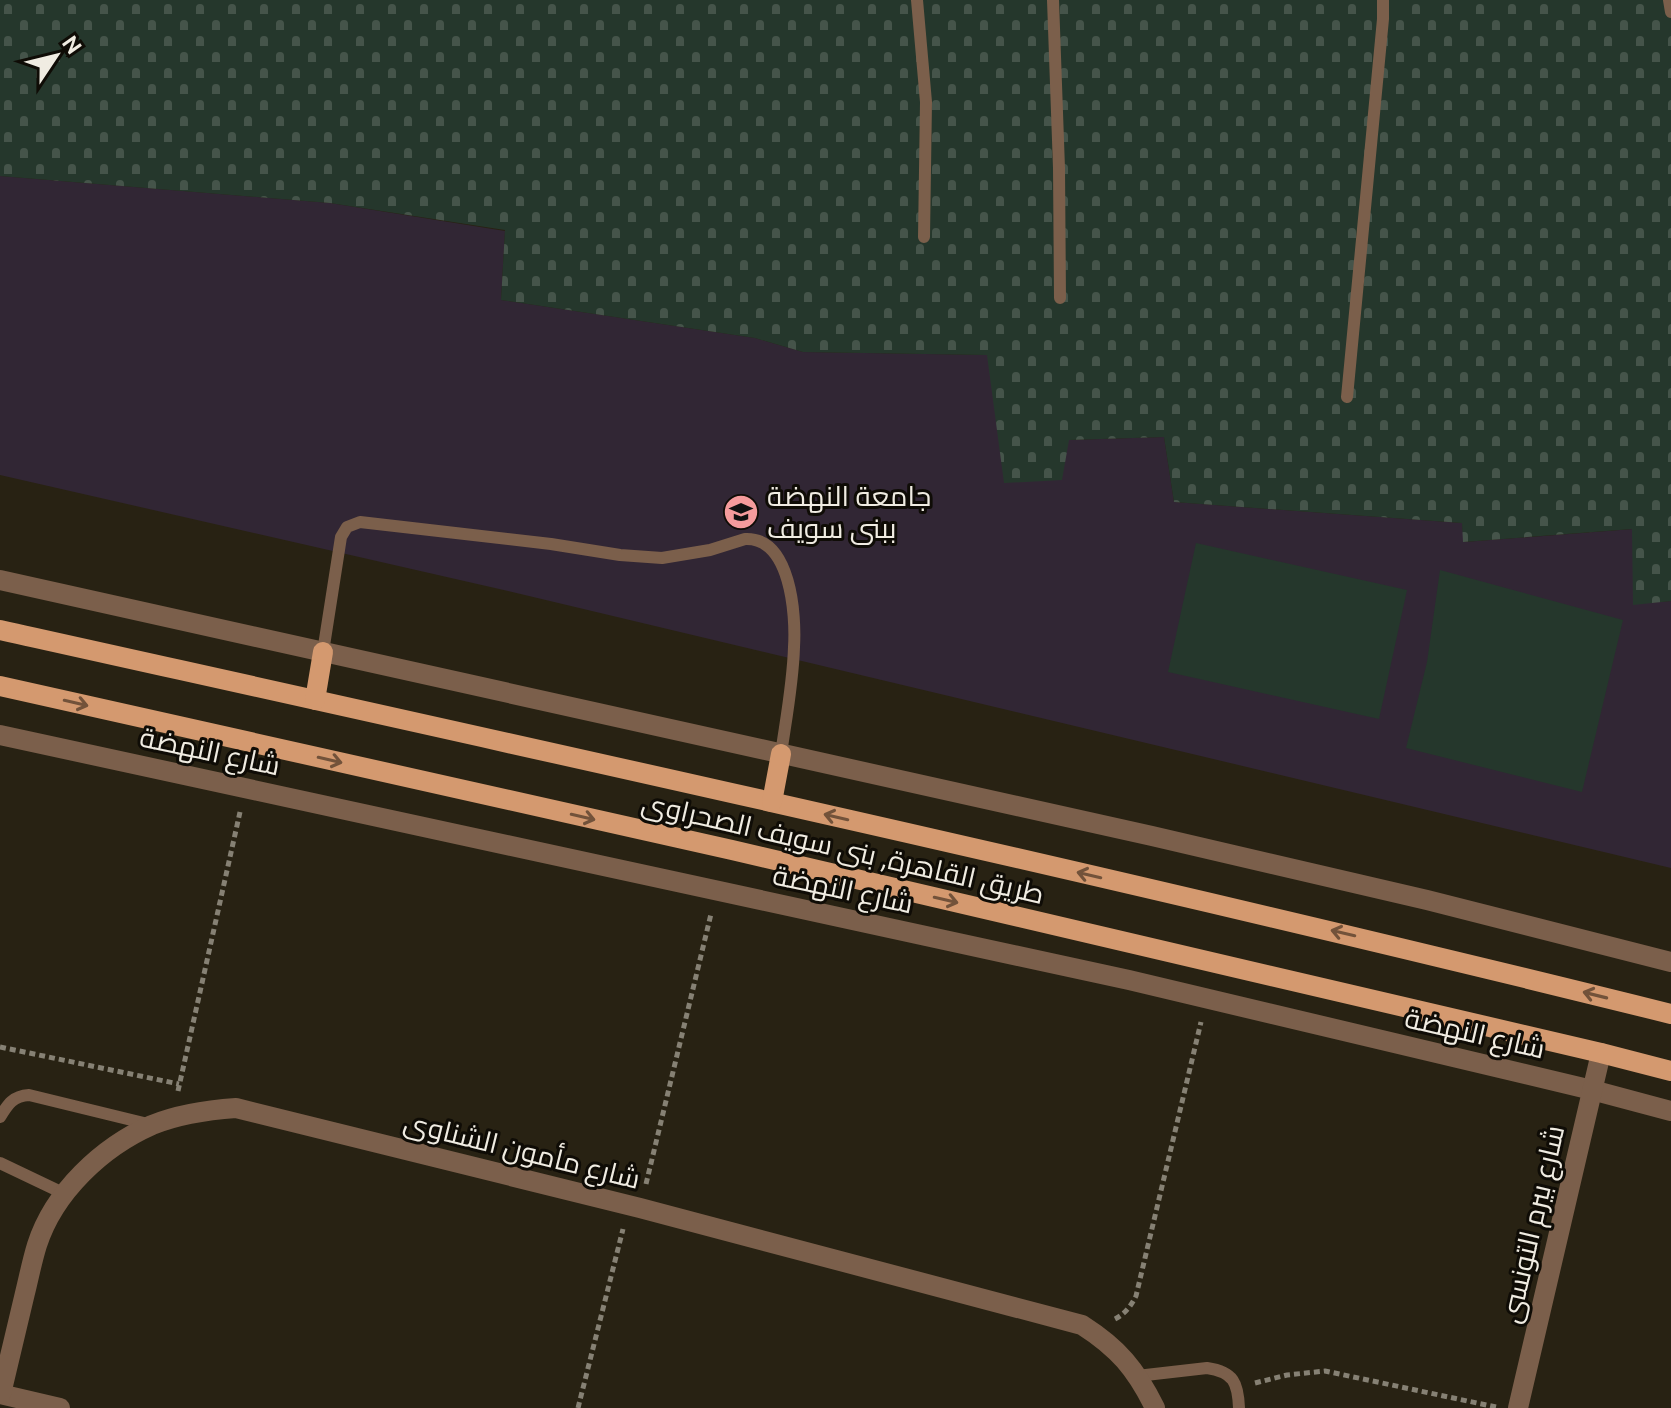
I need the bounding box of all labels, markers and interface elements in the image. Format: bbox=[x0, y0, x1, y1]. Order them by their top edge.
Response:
north arrow bbox=[16, 16, 96, 96]
text: N bbox=[58, 30, 88, 58]
place label: جامعة النهضة ببنى سويف bbox=[767, 480, 931, 545]
school or university icon: جامعة النهضة ببنى سويف bbox=[722, 493, 760, 531]
one-way arrow bbox=[63, 696, 88, 711]
street label: شارع النهضة bbox=[136, 721, 283, 784]
one-way arrow bbox=[316, 753, 342, 768]
street label: طريق القاهرة, بنى سويف الصحراوى bbox=[638, 786, 1047, 911]
one-way arrow bbox=[824, 808, 849, 823]
one-way arrow bbox=[570, 810, 596, 825]
street label: شارع النهضة bbox=[769, 859, 916, 922]
one-way arrow bbox=[1077, 867, 1103, 882]
one-way arrow bbox=[933, 893, 958, 908]
one-way arrow bbox=[1330, 925, 1356, 940]
one-way arrow bbox=[1583, 987, 1609, 1002]
street label: شارع النهضة bbox=[1401, 1001, 1548, 1068]
street label: شارع مأمون الشناوى bbox=[400, 1104, 644, 1198]
street label: شارع بيرم التونسى bbox=[1494, 1122, 1574, 1327]

